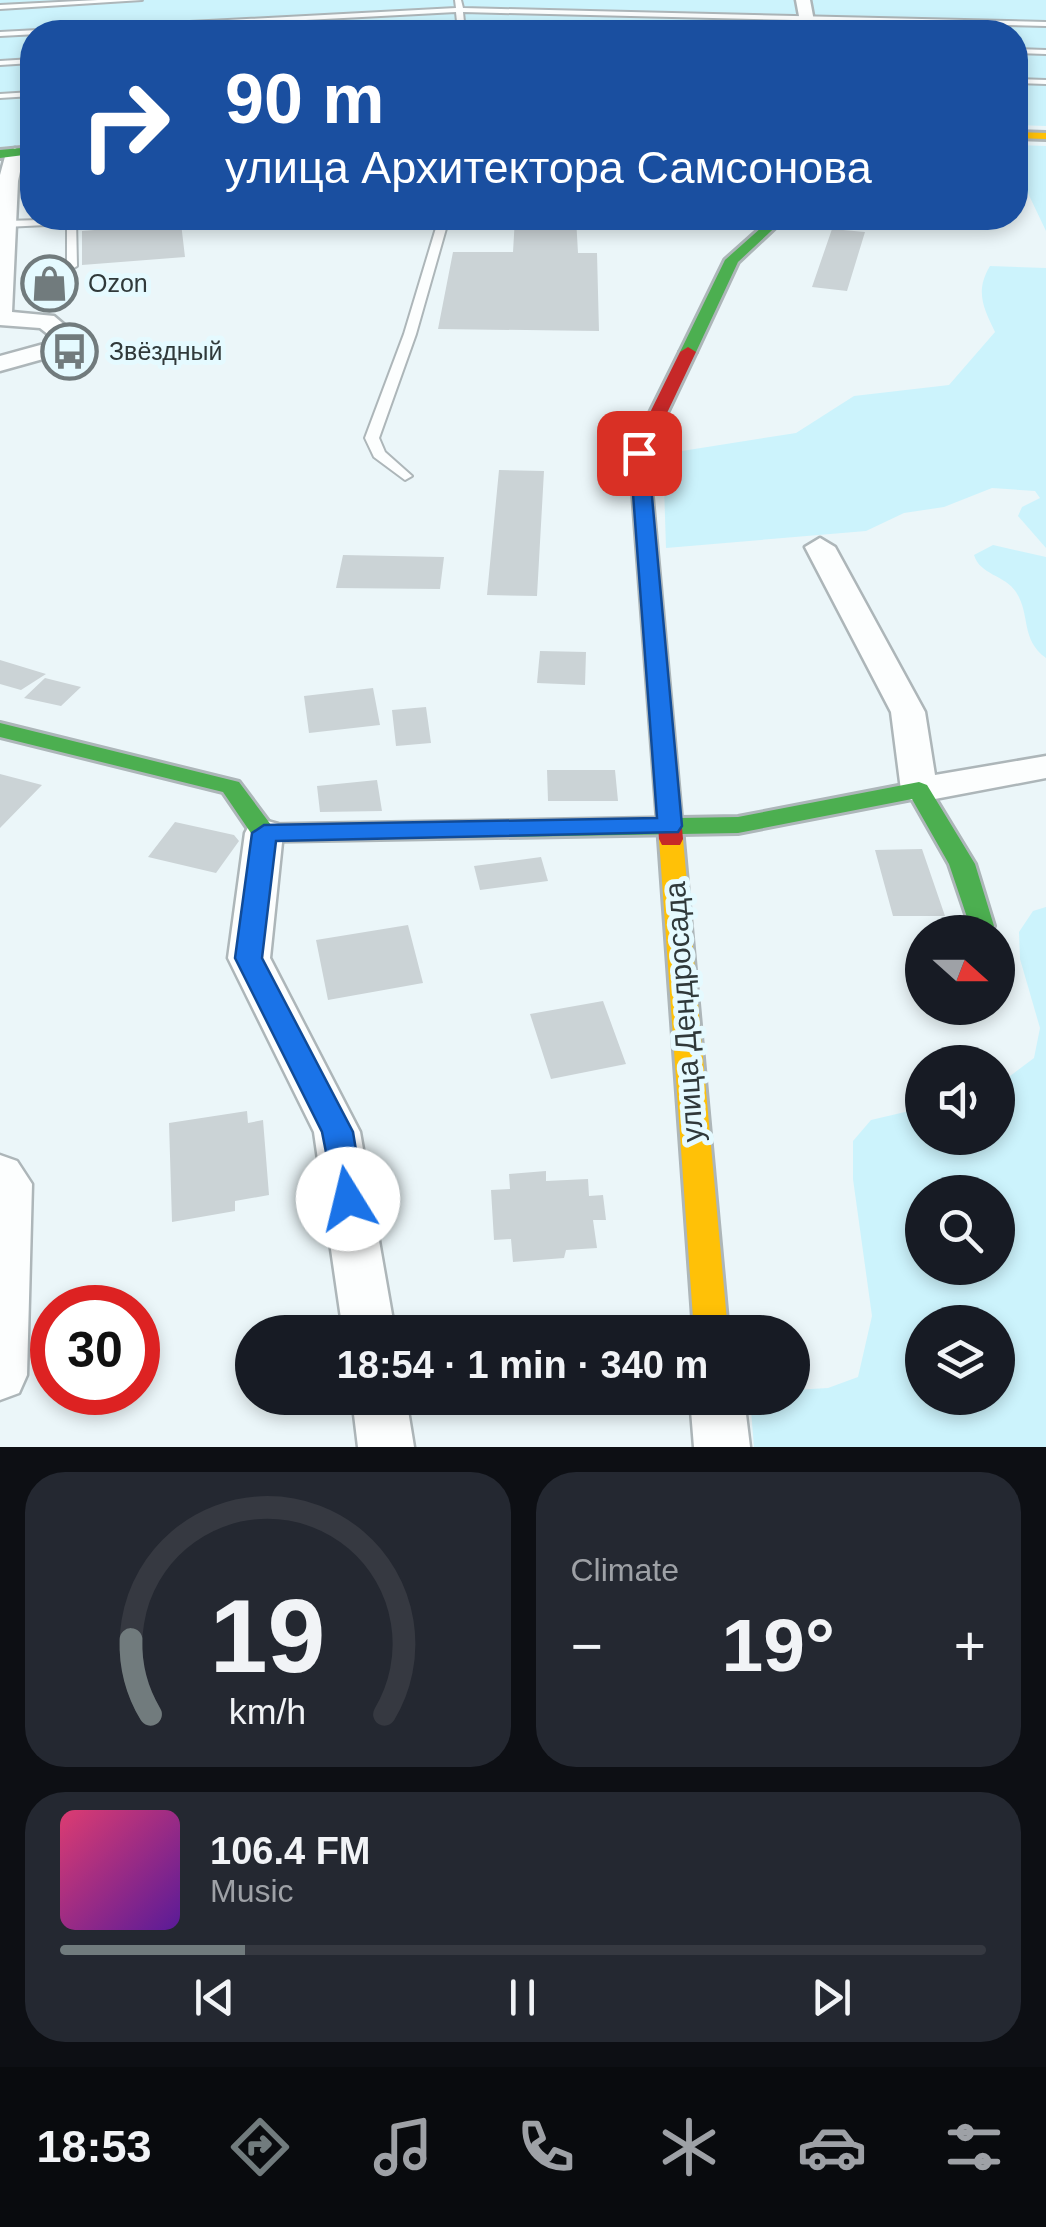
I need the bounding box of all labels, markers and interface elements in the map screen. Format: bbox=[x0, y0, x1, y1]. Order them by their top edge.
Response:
icon: right bbox=[60, 60, 190, 190]
text: 90 m bbox=[225, 60, 385, 138]
text: улица Архитектора Самсонова bbox=[225, 142, 872, 193]
shop icon: Ozon bbox=[19, 253, 79, 313]
place label: Ozon bbox=[88, 269, 148, 297]
bus stop icon: Звёздный bbox=[40, 321, 100, 381]
place label: Звёздный bbox=[109, 337, 223, 365]
pin bbox=[597, 411, 682, 496]
icon: arrive bbox=[612, 426, 667, 481]
street label: улица Дендросада bbox=[658, 880, 709, 1143]
north arrow bbox=[905, 915, 1015, 1025]
map controls bbox=[905, 915, 1015, 1415]
button: sound bbox=[905, 1045, 1015, 1155]
position arrow bbox=[296, 1147, 400, 1251]
button: search bbox=[905, 1175, 1015, 1285]
speed limit sign: 30 bbox=[30, 1285, 160, 1415]
button: layers bbox=[905, 1305, 1015, 1415]
text: 18:54 · 1 min · 340 m bbox=[337, 1344, 708, 1386]
text: Climate bbox=[571, 1552, 679, 1588]
text: 19 bbox=[210, 1578, 326, 1694]
text: 19° bbox=[722, 1603, 835, 1687]
text: − bbox=[571, 1615, 603, 1677]
text: + bbox=[954, 1615, 986, 1677]
text: km/h bbox=[229, 1692, 306, 1732]
text: 106.4 FM bbox=[210, 1830, 371, 1872]
text: Music bbox=[210, 1873, 294, 1909]
icon: previous bbox=[187, 1970, 242, 2025]
icon: pause bbox=[495, 1970, 550, 2025]
icon: next bbox=[804, 1970, 859, 2025]
icon: directions bbox=[225, 2112, 295, 2182]
icon: music bbox=[368, 2112, 438, 2182]
icon: phone bbox=[511, 2112, 581, 2182]
icon: climate bbox=[654, 2112, 724, 2182]
icon: car bbox=[797, 2112, 867, 2182]
icon: filters bbox=[939, 2112, 1009, 2182]
text: 18:53 bbox=[36, 2121, 152, 2172]

